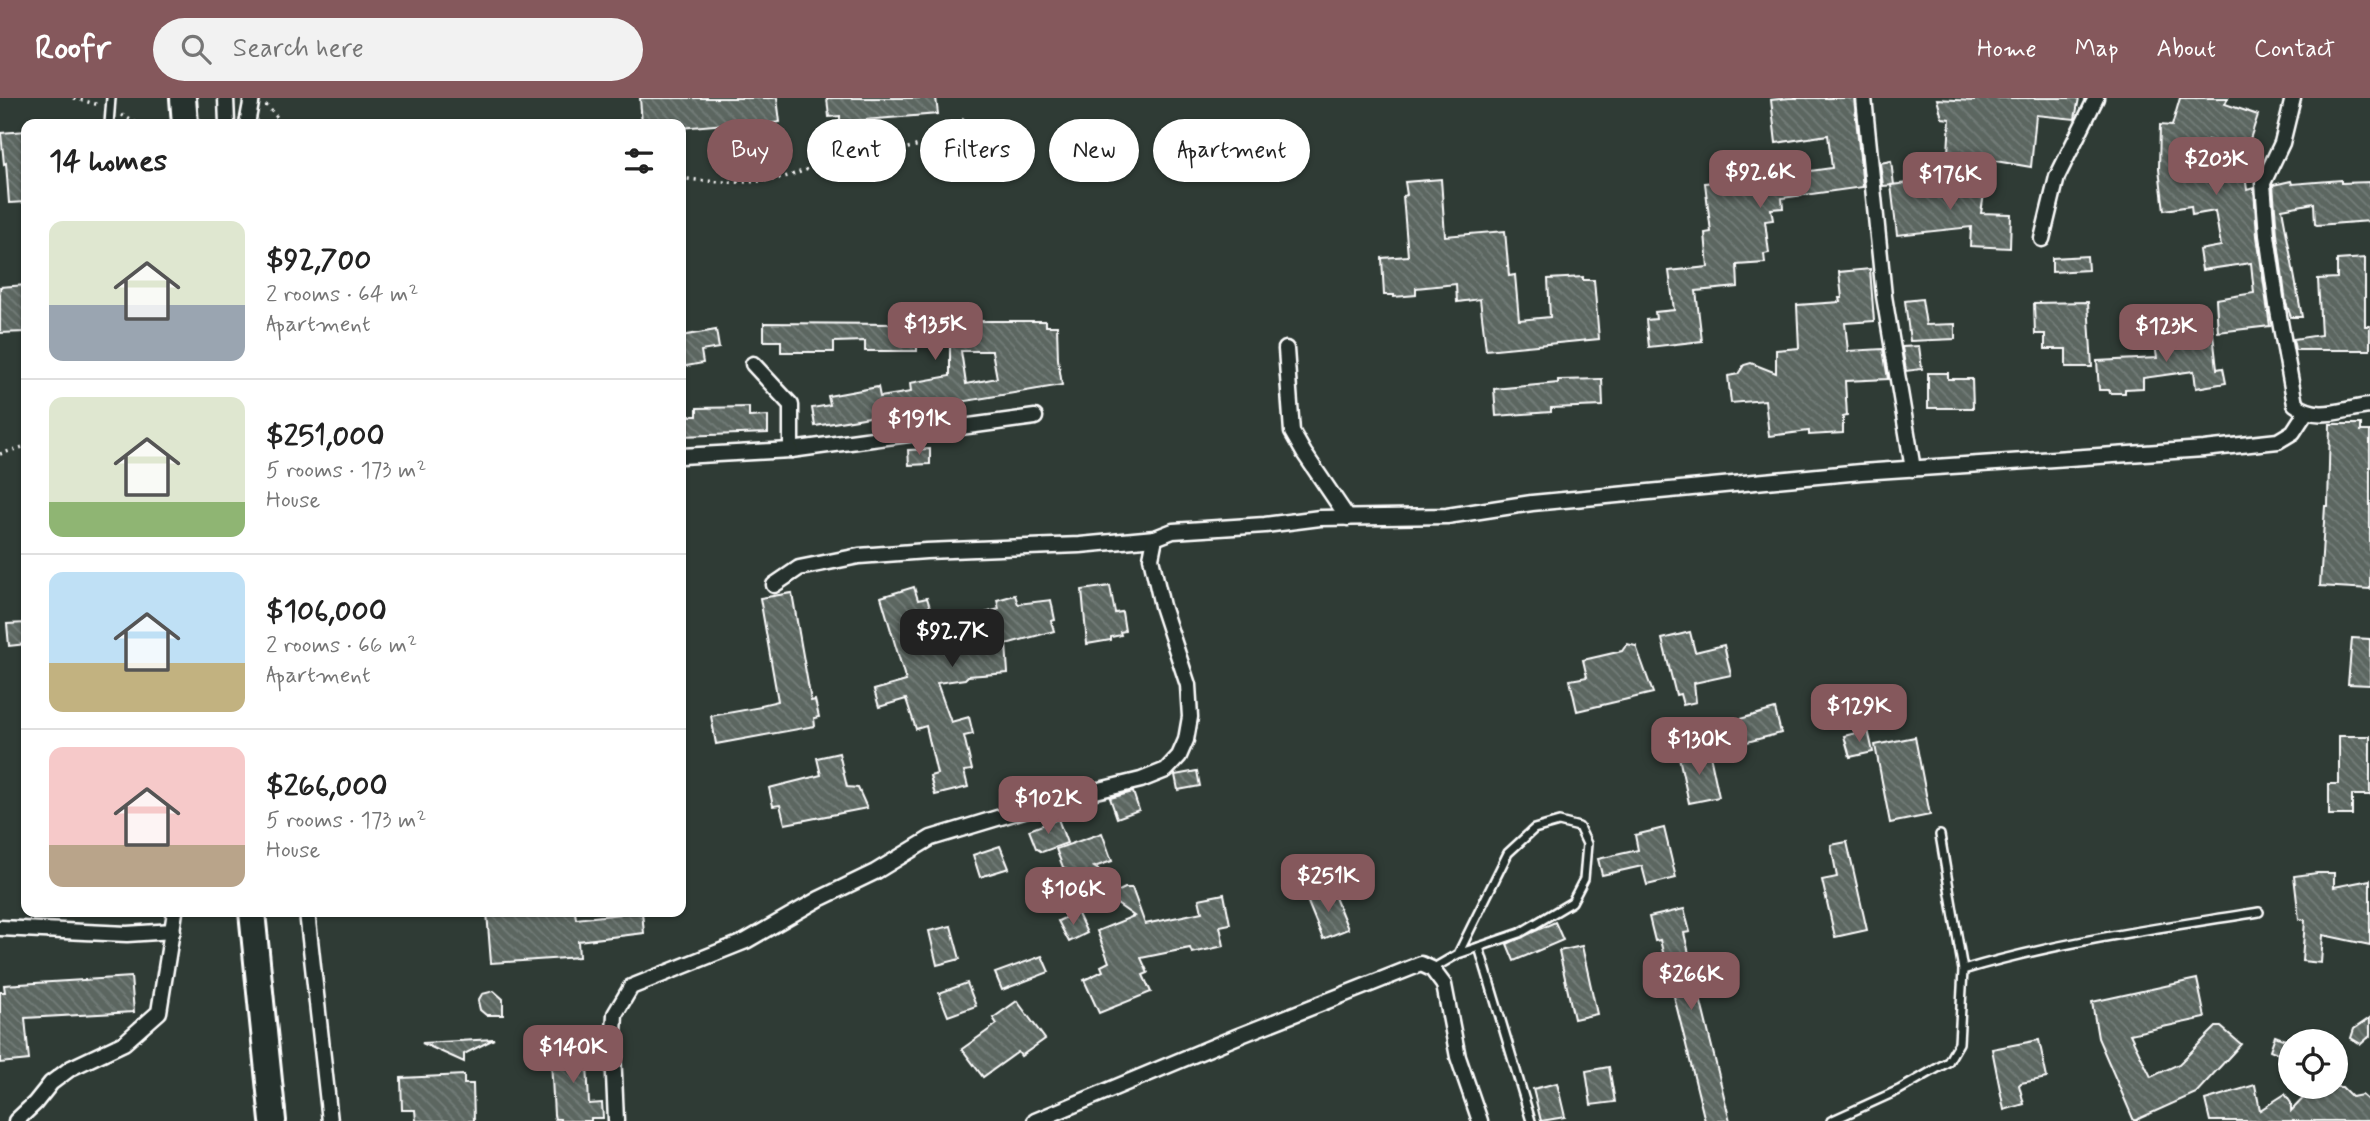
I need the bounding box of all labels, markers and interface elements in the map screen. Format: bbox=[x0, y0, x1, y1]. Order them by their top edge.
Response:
search box bbox=[153, 18, 643, 81]
text: Roofr bbox=[35, 27, 111, 71]
icon: search bbox=[177, 30, 215, 68]
text: Search here bbox=[233, 32, 364, 66]
text: Home bbox=[1977, 34, 2037, 65]
text: Map bbox=[2075, 34, 2119, 65]
text: About bbox=[2157, 34, 2216, 65]
text: Contact bbox=[2254, 34, 2335, 65]
chip: Buy bbox=[707, 119, 793, 182]
chip: Rent bbox=[807, 119, 906, 182]
chip: Filters bbox=[920, 119, 1035, 182]
chip: New bbox=[1049, 119, 1139, 182]
chip: Apartment bbox=[1153, 119, 1310, 182]
pin: $203K bbox=[2167, 138, 2265, 197]
text: 14 homes bbox=[49, 142, 167, 181]
icon: filters bbox=[620, 142, 658, 180]
text: $203K bbox=[2184, 145, 2248, 175]
pin: $92.6K bbox=[1703, 150, 1817, 210]
pin: $176K bbox=[1901, 152, 1999, 212]
text: $92.6K bbox=[1725, 158, 1795, 188]
text: $176K bbox=[1919, 160, 1981, 190]
text: $92,700 bbox=[266, 241, 371, 280]
icon: home bbox=[105, 249, 189, 333]
text: 2 rooms · 64 m² bbox=[266, 280, 418, 310]
pin: $135K bbox=[886, 302, 984, 362]
pin: $123K bbox=[2117, 304, 2215, 364]
text: Apartment bbox=[266, 310, 371, 340]
text: $135K bbox=[904, 310, 966, 340]
text: $123K bbox=[2135, 312, 2197, 342]
pin: $191K bbox=[870, 398, 968, 457]
text: $191K bbox=[888, 405, 950, 435]
text: $251,000 bbox=[266, 417, 384, 456]
icon: home bbox=[105, 425, 189, 509]
text: 5 rooms · 173 m² bbox=[266, 456, 426, 486]
text: House bbox=[266, 486, 320, 516]
text: $106,000 bbox=[266, 592, 387, 631]
icon: home bbox=[105, 600, 189, 684]
pin: $92.7K bbox=[895, 610, 1009, 669]
text: $92.7K bbox=[916, 617, 988, 647]
text: 2 rooms · 66 m² bbox=[266, 631, 417, 661]
text: Apartment bbox=[266, 661, 371, 691]
pin: $129K bbox=[1810, 684, 1908, 744]
text: $129K bbox=[1827, 692, 1891, 722]
pin: $130K bbox=[1650, 718, 1748, 777]
text: $130K bbox=[1667, 725, 1731, 755]
text: $266,000 bbox=[266, 767, 388, 806]
icon: home bbox=[105, 775, 189, 859]
pin: $102K bbox=[999, 776, 1097, 836]
text: $102K bbox=[1015, 784, 1081, 814]
text: 5 rooms · 173 m² bbox=[266, 806, 426, 836]
text: House bbox=[266, 836, 320, 866]
pin: $251K bbox=[1279, 854, 1377, 914]
text: $251K bbox=[1297, 862, 1359, 892]
pin: $106K bbox=[1024, 868, 1122, 927]
text: $106K bbox=[1041, 875, 1105, 905]
pin: $266K bbox=[1642, 953, 1740, 1012]
text: $266K bbox=[1659, 960, 1723, 990]
pin: $140K bbox=[524, 1026, 622, 1085]
map controls bbox=[2278, 1029, 2348, 1099]
button: locate bbox=[2278, 1029, 2348, 1099]
text: $140K bbox=[539, 1033, 607, 1063]

